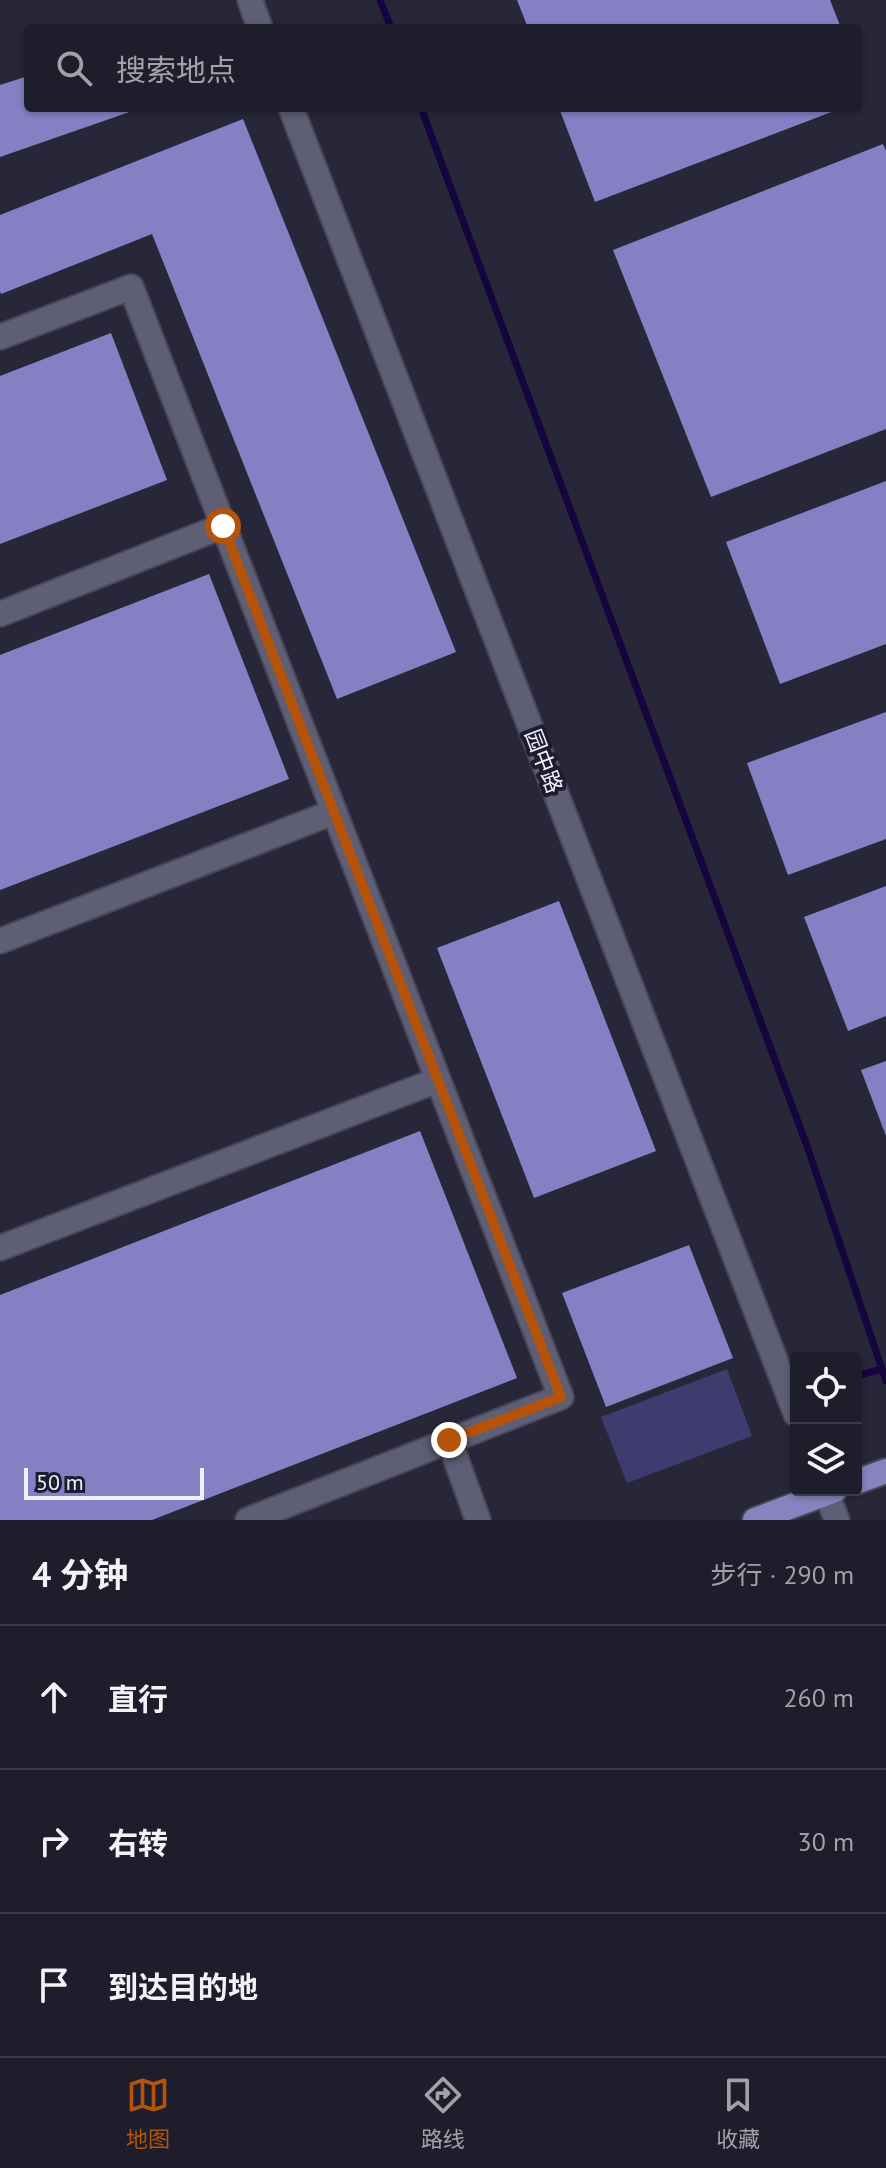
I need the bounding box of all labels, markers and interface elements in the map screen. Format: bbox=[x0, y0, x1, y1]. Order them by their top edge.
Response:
search box bbox=[24, 24, 862, 112]
icon: search bbox=[52, 46, 96, 90]
text: 搜索地点 bbox=[116, 50, 236, 89]
route start bbox=[205, 508, 241, 544]
street label: 园中路 bbox=[519, 725, 569, 797]
map controls bbox=[790, 1352, 862, 1496]
button: locate bbox=[790, 1352, 862, 1424]
route end bbox=[431, 1422, 467, 1458]
button: layers bbox=[790, 1424, 862, 1496]
scale bar bbox=[24, 1464, 204, 1500]
text: 50 m bbox=[36, 1468, 84, 1496]
text: 4 分钟 bbox=[32, 1552, 128, 1596]
text: 步行 · 290 m bbox=[711, 1558, 854, 1591]
icon: ahead bbox=[32, 1675, 76, 1719]
text: 直行 bbox=[108, 1679, 168, 1718]
text: 260 m bbox=[783, 1681, 854, 1714]
icon: right bbox=[32, 1819, 76, 1863]
text: 右转 bbox=[108, 1823, 168, 1862]
text: 30 m bbox=[798, 1825, 854, 1858]
icon: arrive bbox=[32, 1963, 76, 2007]
text: 到达目的地 bbox=[108, 1967, 258, 2006]
tab: 地图 bbox=[126, 2073, 170, 2153]
tab: 路线 bbox=[421, 2073, 465, 2153]
tab: 收藏 bbox=[716, 2073, 760, 2153]

